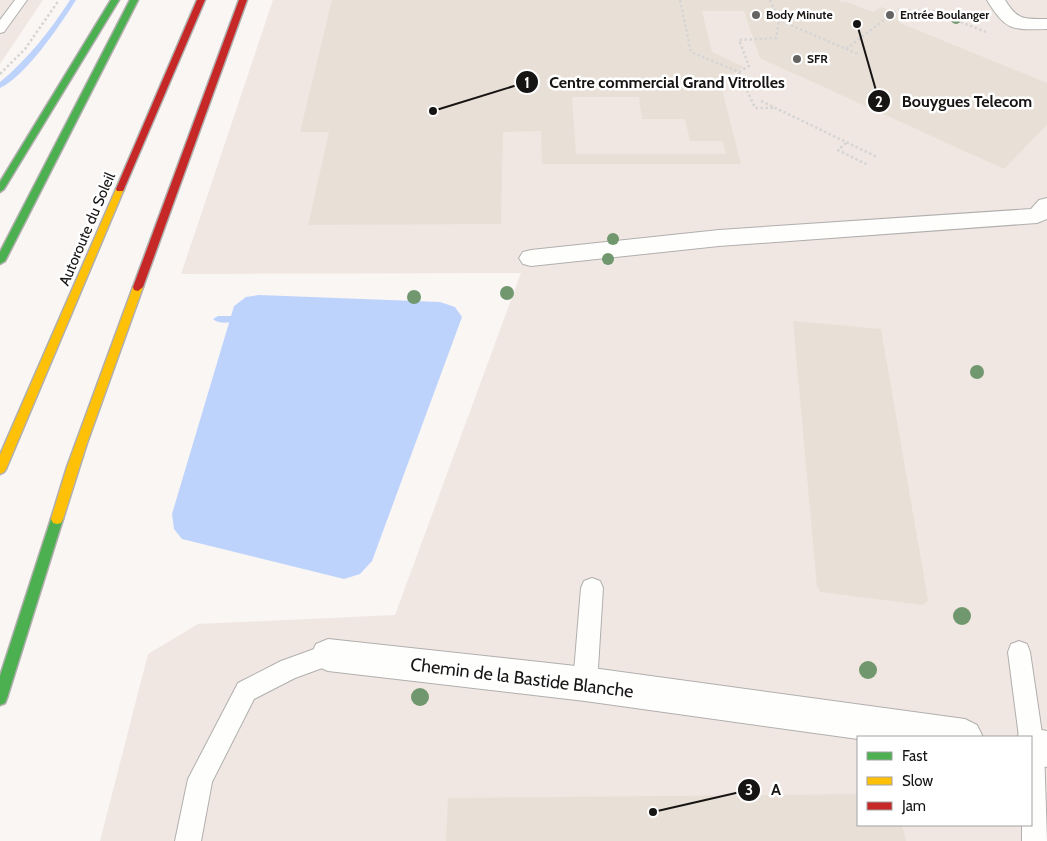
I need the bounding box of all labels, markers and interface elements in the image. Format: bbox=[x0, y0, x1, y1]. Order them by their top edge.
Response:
place label: Body Minute bbox=[766, 7, 833, 22]
place label: Entrée Boulanger bbox=[900, 7, 989, 22]
marker: Body Minute bbox=[750, 9, 762, 21]
marker: Entrée Boulanger bbox=[884, 9, 896, 21]
place label: SFR bbox=[807, 51, 828, 66]
marker: SFR bbox=[791, 53, 803, 65]
callout: Centre commercial Grand Vitrolles bbox=[514, 67, 795, 98]
text: Centre commercial Grand Vitrolles bbox=[549, 73, 785, 92]
text: 1 bbox=[524, 74, 530, 92]
callout: Bouygues Telecom bbox=[867, 86, 1042, 117]
text: Bouygues Telecom bbox=[902, 92, 1032, 111]
text: 2 bbox=[875, 93, 883, 111]
street label: Autoroute du Soleil bbox=[55, 169, 119, 288]
street label: Chemin de la Bastide Blanche bbox=[409, 653, 635, 703]
legend bbox=[857, 736, 1032, 826]
text: Fast bbox=[902, 747, 927, 765]
text: Slow bbox=[902, 772, 933, 790]
callout: A bbox=[736, 774, 791, 805]
text: A bbox=[771, 780, 781, 799]
text: 3 bbox=[745, 781, 753, 799]
text: Jam bbox=[901, 797, 926, 815]

